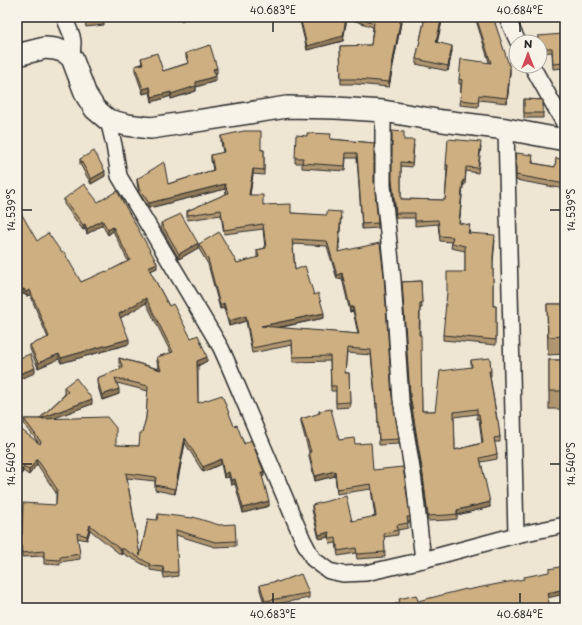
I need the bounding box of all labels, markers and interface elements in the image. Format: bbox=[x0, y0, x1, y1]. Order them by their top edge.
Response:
text: 40.683°E bbox=[250, 2, 296, 17]
text: 40.684°E bbox=[497, 2, 543, 17]
north arrow bbox=[508, 34, 548, 74]
text: N bbox=[524, 35, 533, 52]
text: 14.539°S bbox=[3, 189, 18, 231]
text: 14.539°S bbox=[563, 189, 578, 231]
text: 14.540°S bbox=[3, 442, 18, 486]
text: 14.540°S bbox=[563, 442, 578, 486]
text: 40.683°E bbox=[250, 606, 296, 621]
text: 40.684°E bbox=[497, 606, 543, 621]

